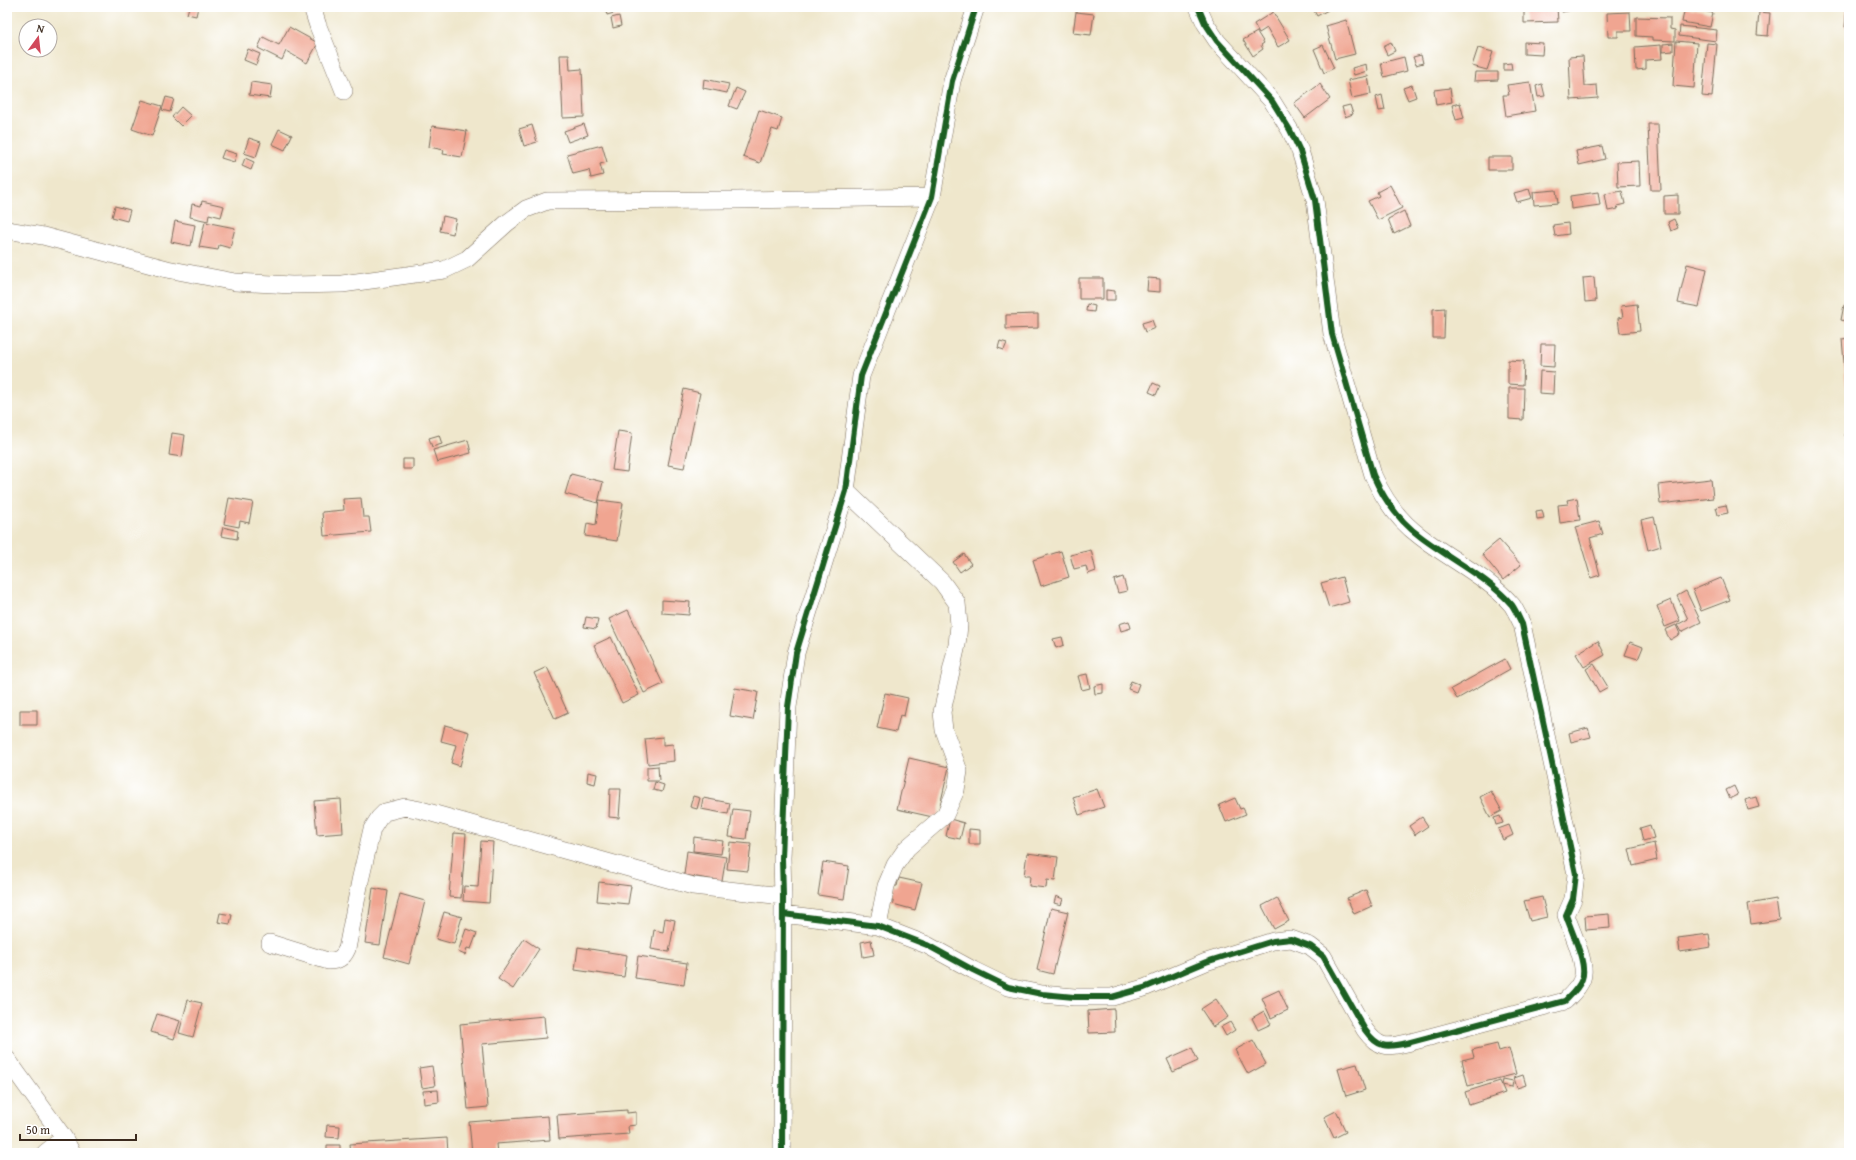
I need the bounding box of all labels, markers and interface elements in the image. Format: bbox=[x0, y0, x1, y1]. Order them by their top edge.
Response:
north arrow bbox=[18, 18, 58, 58]
text: N bbox=[35, 20, 47, 37]
scale bar bbox=[20, 1116, 136, 1142]
text: 50 m bbox=[26, 1121, 50, 1138]

